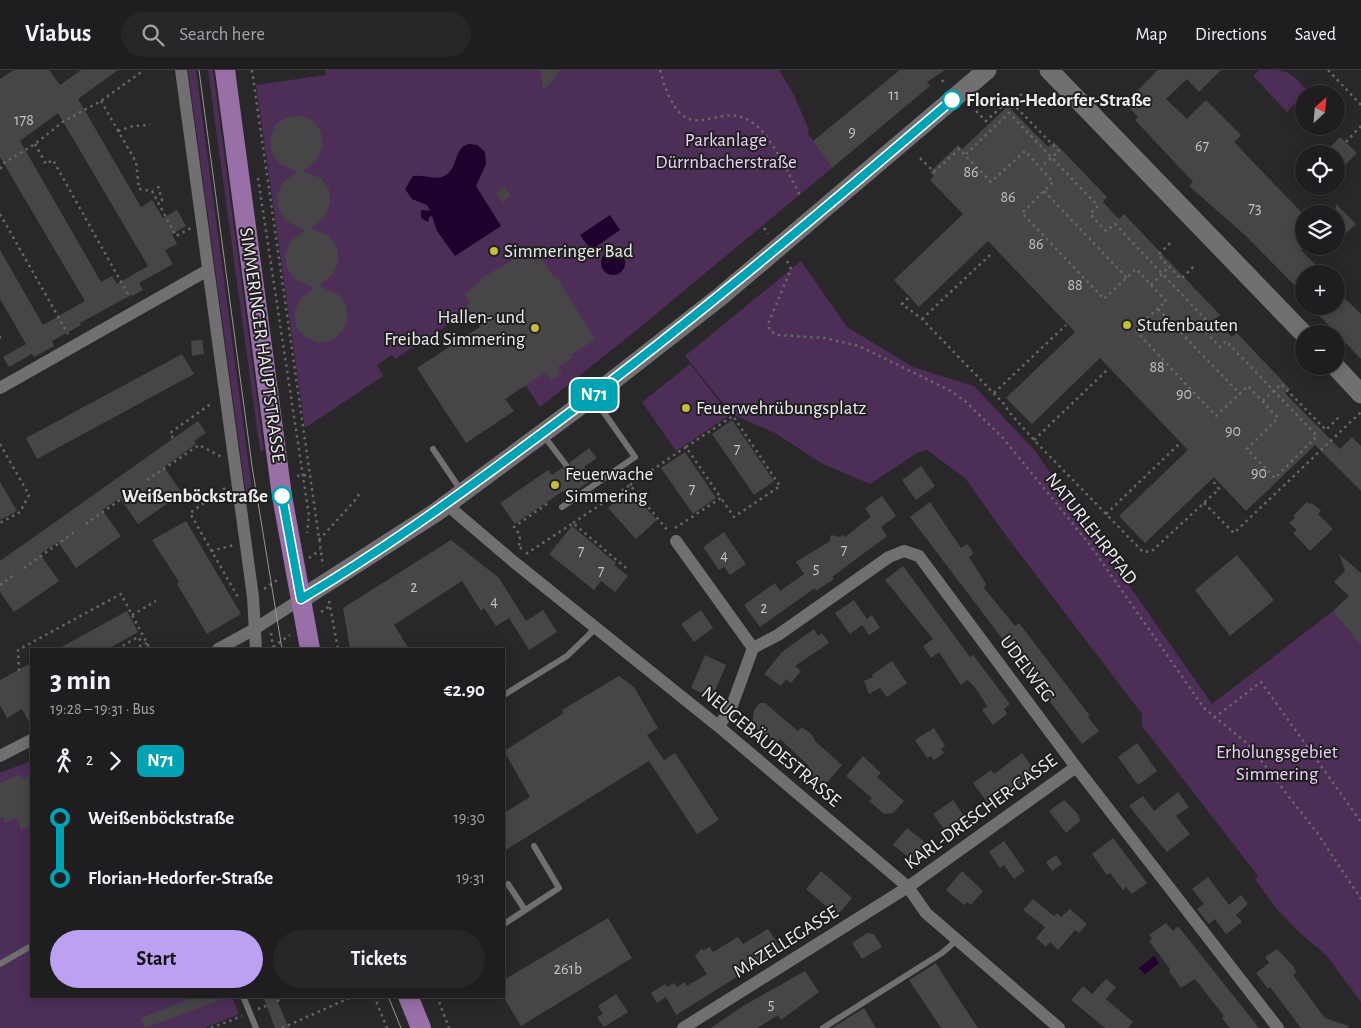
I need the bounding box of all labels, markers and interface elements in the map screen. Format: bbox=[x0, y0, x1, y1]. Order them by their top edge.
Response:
search box bbox=[121, 12, 471, 57]
icon: search bbox=[139, 21, 167, 49]
text: Viabus bbox=[25, 22, 91, 46]
text: Search here bbox=[179, 25, 265, 44]
text: Map bbox=[1136, 26, 1167, 44]
text: Directions bbox=[1195, 26, 1267, 44]
text: Saved bbox=[1295, 26, 1336, 44]
north arrow bbox=[1295, 85, 1345, 135]
map controls bbox=[1295, 85, 1345, 375]
house number: 11 bbox=[888, 87, 900, 103]
marker: Florian-Hedorfer-Straße bbox=[942, 90, 962, 110]
place label: Florian-Hedorfer-Straße bbox=[966, 91, 1151, 110]
house number: 178 bbox=[14, 112, 34, 128]
house number: 9 bbox=[848, 124, 856, 140]
park label: Parkanlage Dürrnbacherstraße bbox=[655, 131, 797, 172]
house number: 67 bbox=[1195, 138, 1209, 154]
button: locate bbox=[1295, 145, 1345, 195]
house number: 86 bbox=[963, 164, 979, 180]
house number: 86 bbox=[1000, 189, 1016, 205]
house number: 73 bbox=[1248, 200, 1262, 216]
button: layers bbox=[1295, 205, 1345, 255]
street label: SIMMERINGER HAUPTSTRASSE bbox=[236, 226, 288, 464]
house number: 86 bbox=[1028, 236, 1044, 252]
place label: Simmeringer Bad bbox=[504, 242, 633, 261]
marker: Simmeringer Bad bbox=[488, 245, 500, 257]
button: + bbox=[1295, 265, 1345, 315]
house number: 88 bbox=[1067, 277, 1083, 293]
place label: Hallen- und Freibad Simmering bbox=[384, 308, 526, 349]
place label: Stufenbauten bbox=[1137, 316, 1238, 335]
marker: Stufenbauten bbox=[1121, 319, 1133, 331]
marker: Hallen- und Freibad Simmering bbox=[529, 322, 541, 334]
button: − bbox=[1295, 325, 1345, 375]
house number: 88 bbox=[1149, 359, 1165, 375]
line badge: N71 bbox=[565, 379, 623, 411]
text: N71 bbox=[581, 386, 607, 404]
house number: 90 bbox=[1176, 386, 1192, 402]
place label: Feuerwehrübungsplatz bbox=[696, 399, 866, 418]
marker: Feuerwehrübungsplatz bbox=[680, 402, 692, 414]
house number: 90 bbox=[1225, 423, 1241, 439]
house number: 7 bbox=[734, 441, 741, 457]
place label: Feuerwache Simmering bbox=[565, 465, 653, 506]
house number: 90 bbox=[1251, 465, 1267, 481]
street label: NATURLEHRPFAD bbox=[1042, 469, 1140, 589]
marker: Feuerwache Simmering bbox=[549, 479, 561, 491]
house number: 7 bbox=[689, 481, 696, 497]
marker: Weißenböckstraße bbox=[272, 486, 292, 506]
place label: Weißenböckstraße bbox=[122, 487, 268, 506]
house number: 7 bbox=[841, 542, 848, 558]
house number: 7 bbox=[578, 543, 585, 559]
house number: 4 bbox=[720, 547, 728, 563]
house number: 5 bbox=[813, 560, 819, 576]
house number: 7 bbox=[598, 563, 605, 579]
house number: 2 bbox=[410, 579, 418, 595]
house number: 4 bbox=[490, 593, 498, 609]
house number: 2 bbox=[760, 600, 768, 616]
street label: UDELWEG bbox=[996, 632, 1058, 706]
text: 3 min bbox=[50, 667, 111, 695]
text: €2.90 bbox=[444, 681, 485, 700]
street label: NEUGEBÄUDESTRASSE bbox=[698, 683, 845, 811]
text: 19:28 – 19:31 · Bus bbox=[50, 701, 155, 717]
park label: Erholungsgebiet Simmering bbox=[1216, 743, 1338, 784]
icon: walk bbox=[50, 747, 78, 775]
icon: forward bbox=[101, 747, 129, 775]
street label: KARL-DRESCHER-GASSE bbox=[902, 751, 1060, 873]
text: 2 bbox=[86, 752, 93, 768]
text: N71 bbox=[147, 752, 174, 770]
text: Weißenböckstraße bbox=[88, 809, 234, 828]
text: 19:30 bbox=[453, 810, 485, 826]
text: Florian-Hedorfer-Straße bbox=[88, 869, 273, 888]
text: 19:31 bbox=[456, 870, 485, 886]
street label: MAZELLEGASSE bbox=[730, 902, 842, 982]
button: Start bbox=[50, 930, 263, 988]
button: Tickets bbox=[273, 930, 485, 988]
house number: 261b bbox=[554, 961, 582, 977]
house number: 5 bbox=[768, 996, 774, 1012]

